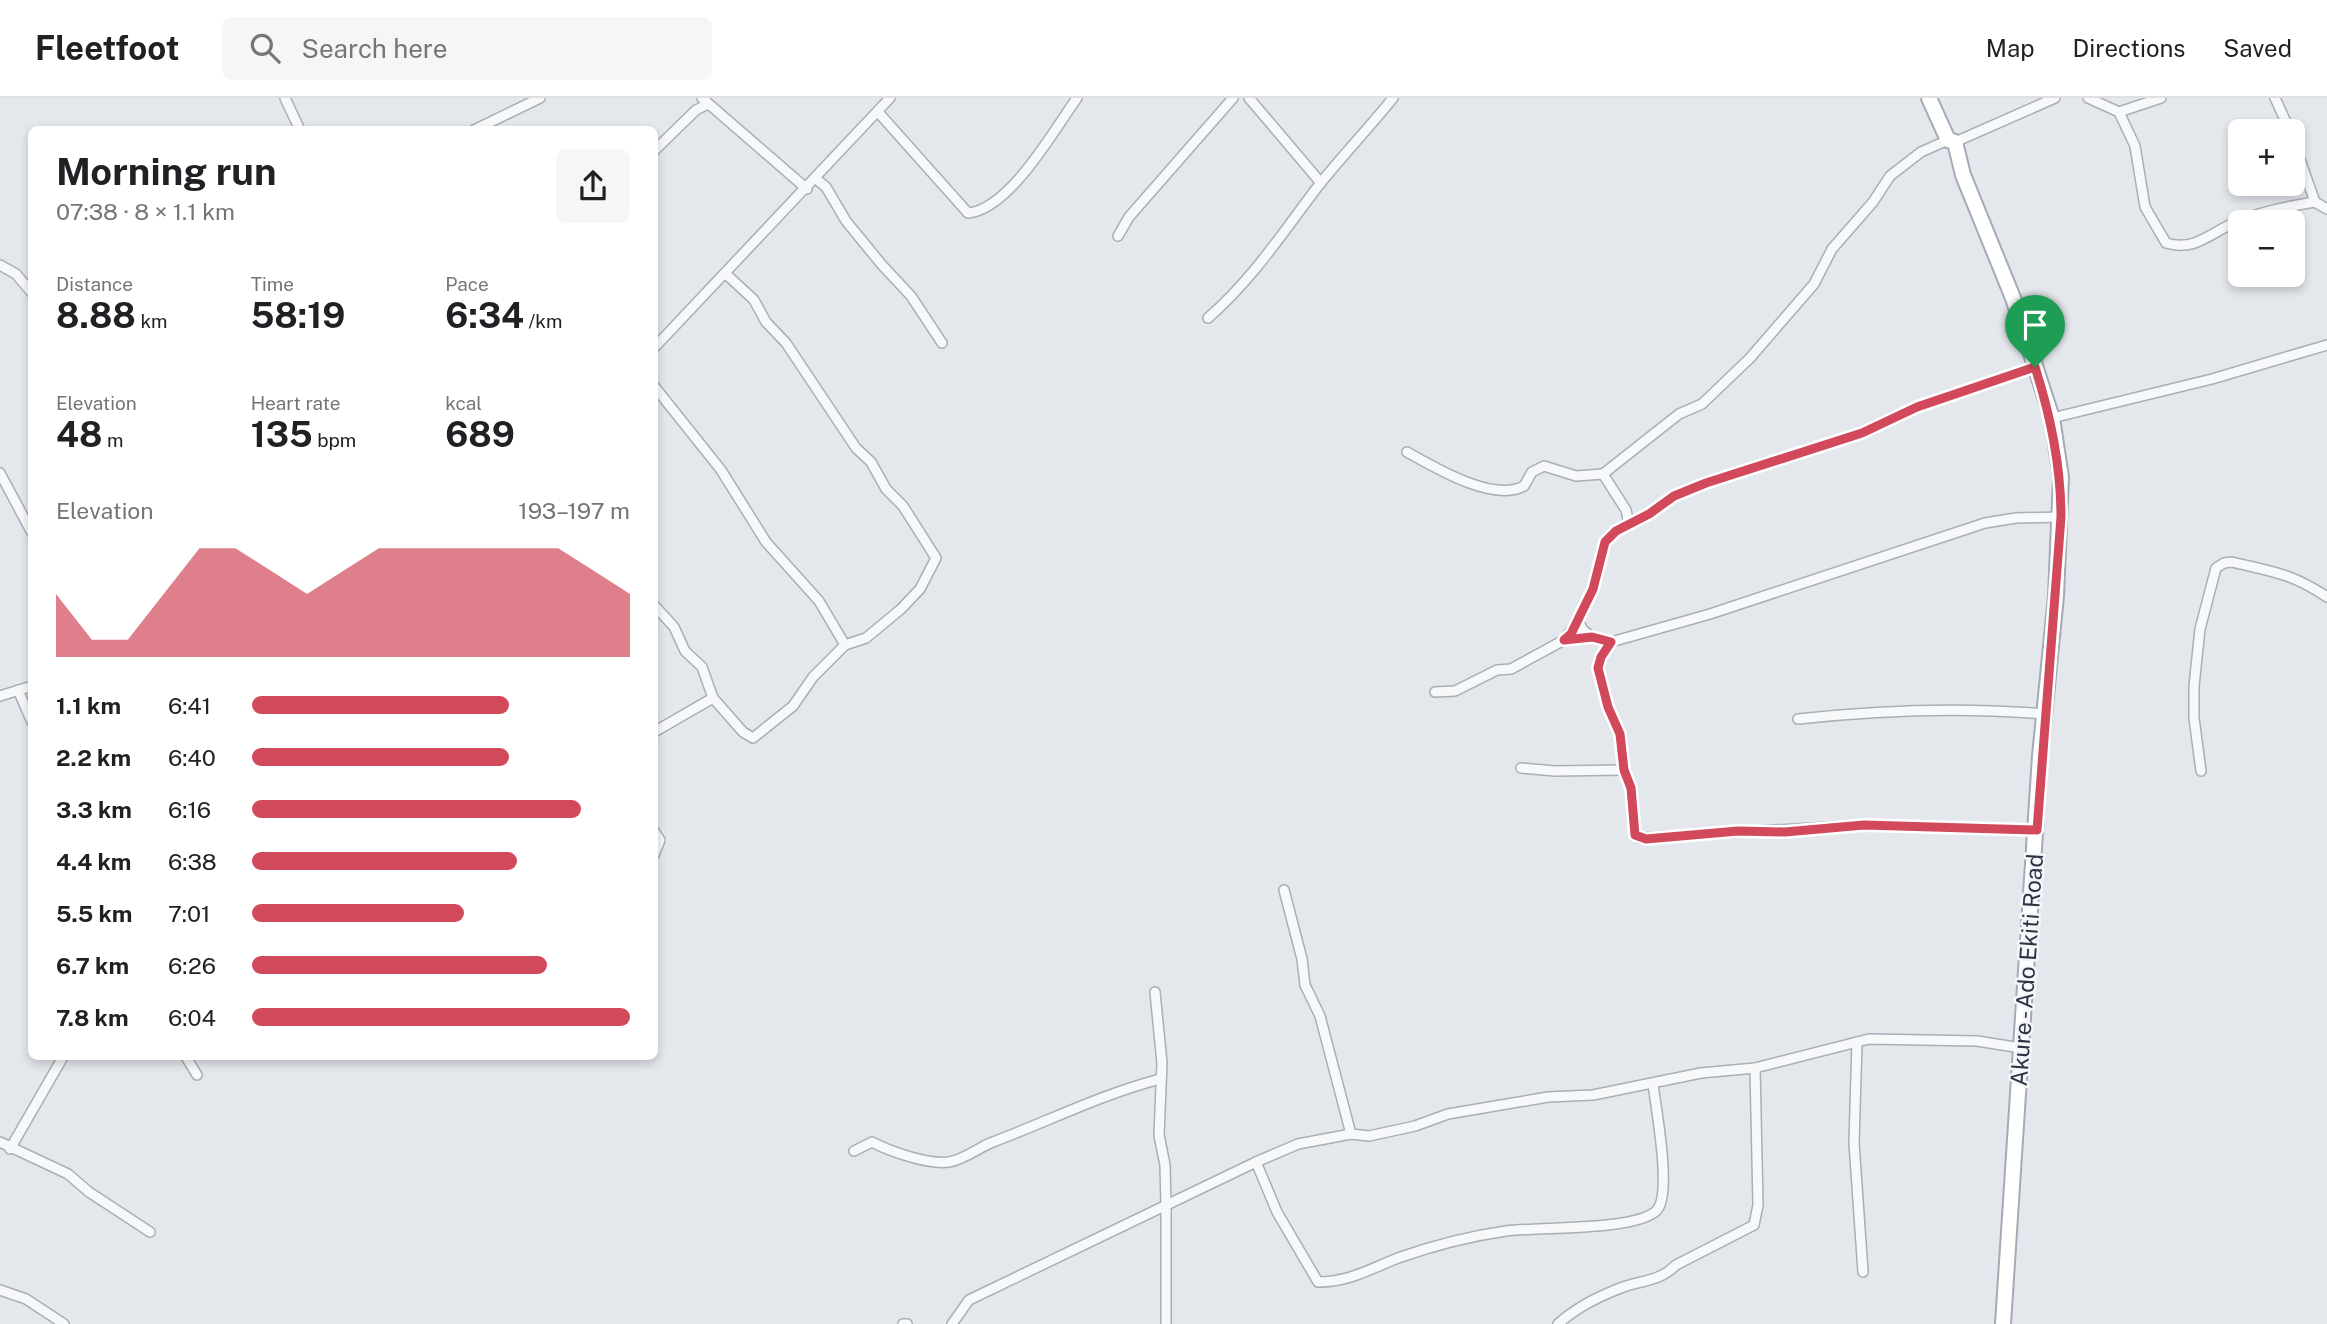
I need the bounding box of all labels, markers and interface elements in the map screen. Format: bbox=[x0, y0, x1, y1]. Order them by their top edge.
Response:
search box bbox=[222, 17, 712, 80]
text: Fleetfoot bbox=[35, 29, 180, 67]
icon: search bbox=[246, 29, 284, 67]
text: Search here bbox=[302, 33, 448, 64]
text: Map bbox=[1986, 34, 2035, 62]
text: Directions bbox=[2073, 34, 2185, 62]
text: Saved bbox=[2223, 34, 2292, 62]
map controls bbox=[2228, 119, 2305, 287]
button: + bbox=[2228, 119, 2305, 196]
text: Morning run bbox=[56, 149, 277, 194]
button: share bbox=[556, 149, 630, 223]
text: 07:38 · 8 × 1.1 km bbox=[56, 198, 235, 225]
button: − bbox=[2228, 210, 2305, 287]
text: Distance bbox=[56, 273, 133, 295]
text: Time bbox=[251, 273, 294, 295]
text: Pace bbox=[445, 273, 489, 295]
text: 8.88 bbox=[56, 295, 136, 336]
text: 58:19 bbox=[251, 295, 345, 336]
text: 6:34 bbox=[445, 295, 524, 336]
pin bbox=[2005, 295, 2065, 367]
icon: arrive bbox=[2016, 306, 2054, 344]
text: km bbox=[136, 310, 168, 332]
text: /km bbox=[524, 310, 562, 332]
text: Elevation bbox=[56, 392, 137, 414]
text: Heart rate bbox=[251, 392, 340, 414]
text: kcal bbox=[445, 392, 482, 414]
text: 48 bbox=[56, 414, 102, 455]
text: 135 bbox=[251, 414, 313, 455]
text: 689 bbox=[445, 414, 515, 455]
text: m bbox=[102, 429, 124, 451]
text: bpm bbox=[313, 429, 356, 451]
text: Elevation bbox=[56, 497, 154, 524]
text: 193–197 m bbox=[518, 497, 630, 524]
text: 1.1 km bbox=[56, 692, 121, 719]
text: 6:41 bbox=[168, 692, 211, 719]
text: 2.2 km bbox=[56, 744, 131, 771]
text: 6:40 bbox=[168, 744, 216, 771]
text: 3.3 km bbox=[56, 796, 132, 823]
text: 6:16 bbox=[168, 796, 211, 823]
text: 4.4 km bbox=[56, 848, 131, 875]
text: 6:38 bbox=[168, 848, 217, 875]
street label: Akure - Ado Ekiti Road bbox=[2005, 853, 2048, 1087]
text: 5.5 km bbox=[56, 900, 132, 927]
text: 7:01 bbox=[168, 900, 210, 927]
text: 6.7 km bbox=[56, 952, 129, 979]
text: 6:26 bbox=[168, 952, 216, 979]
text: 7.8 km bbox=[56, 1004, 129, 1031]
text: 6:04 bbox=[168, 1004, 216, 1031]

